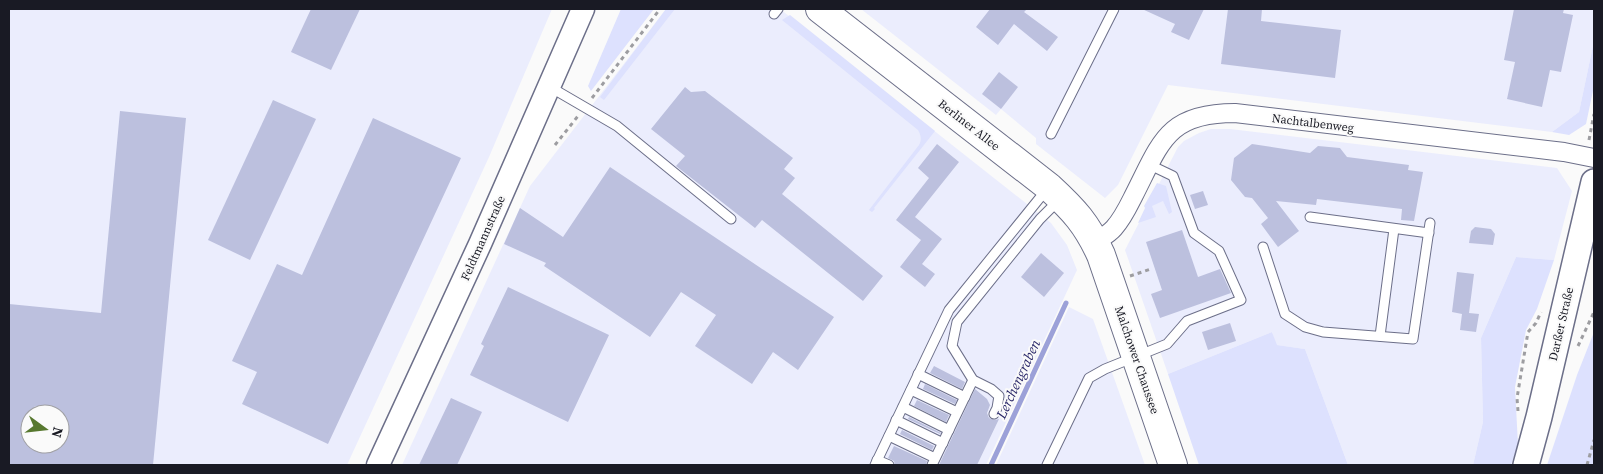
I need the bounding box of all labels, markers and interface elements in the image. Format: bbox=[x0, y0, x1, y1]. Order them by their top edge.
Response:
street label: Berliner Allee bbox=[935, 96, 1003, 154]
street label: Nachtalbenweg bbox=[1271, 110, 1355, 136]
street label: Feldtmannstraße bbox=[457, 193, 509, 283]
street label: Darßer Straße bbox=[1545, 286, 1577, 362]
street label: Malchower Chaussee bbox=[1111, 304, 1163, 416]
water label: Lerchengraben bbox=[991, 336, 1045, 423]
north arrow bbox=[20, 404, 70, 454]
text: N bbox=[47, 425, 69, 440]

